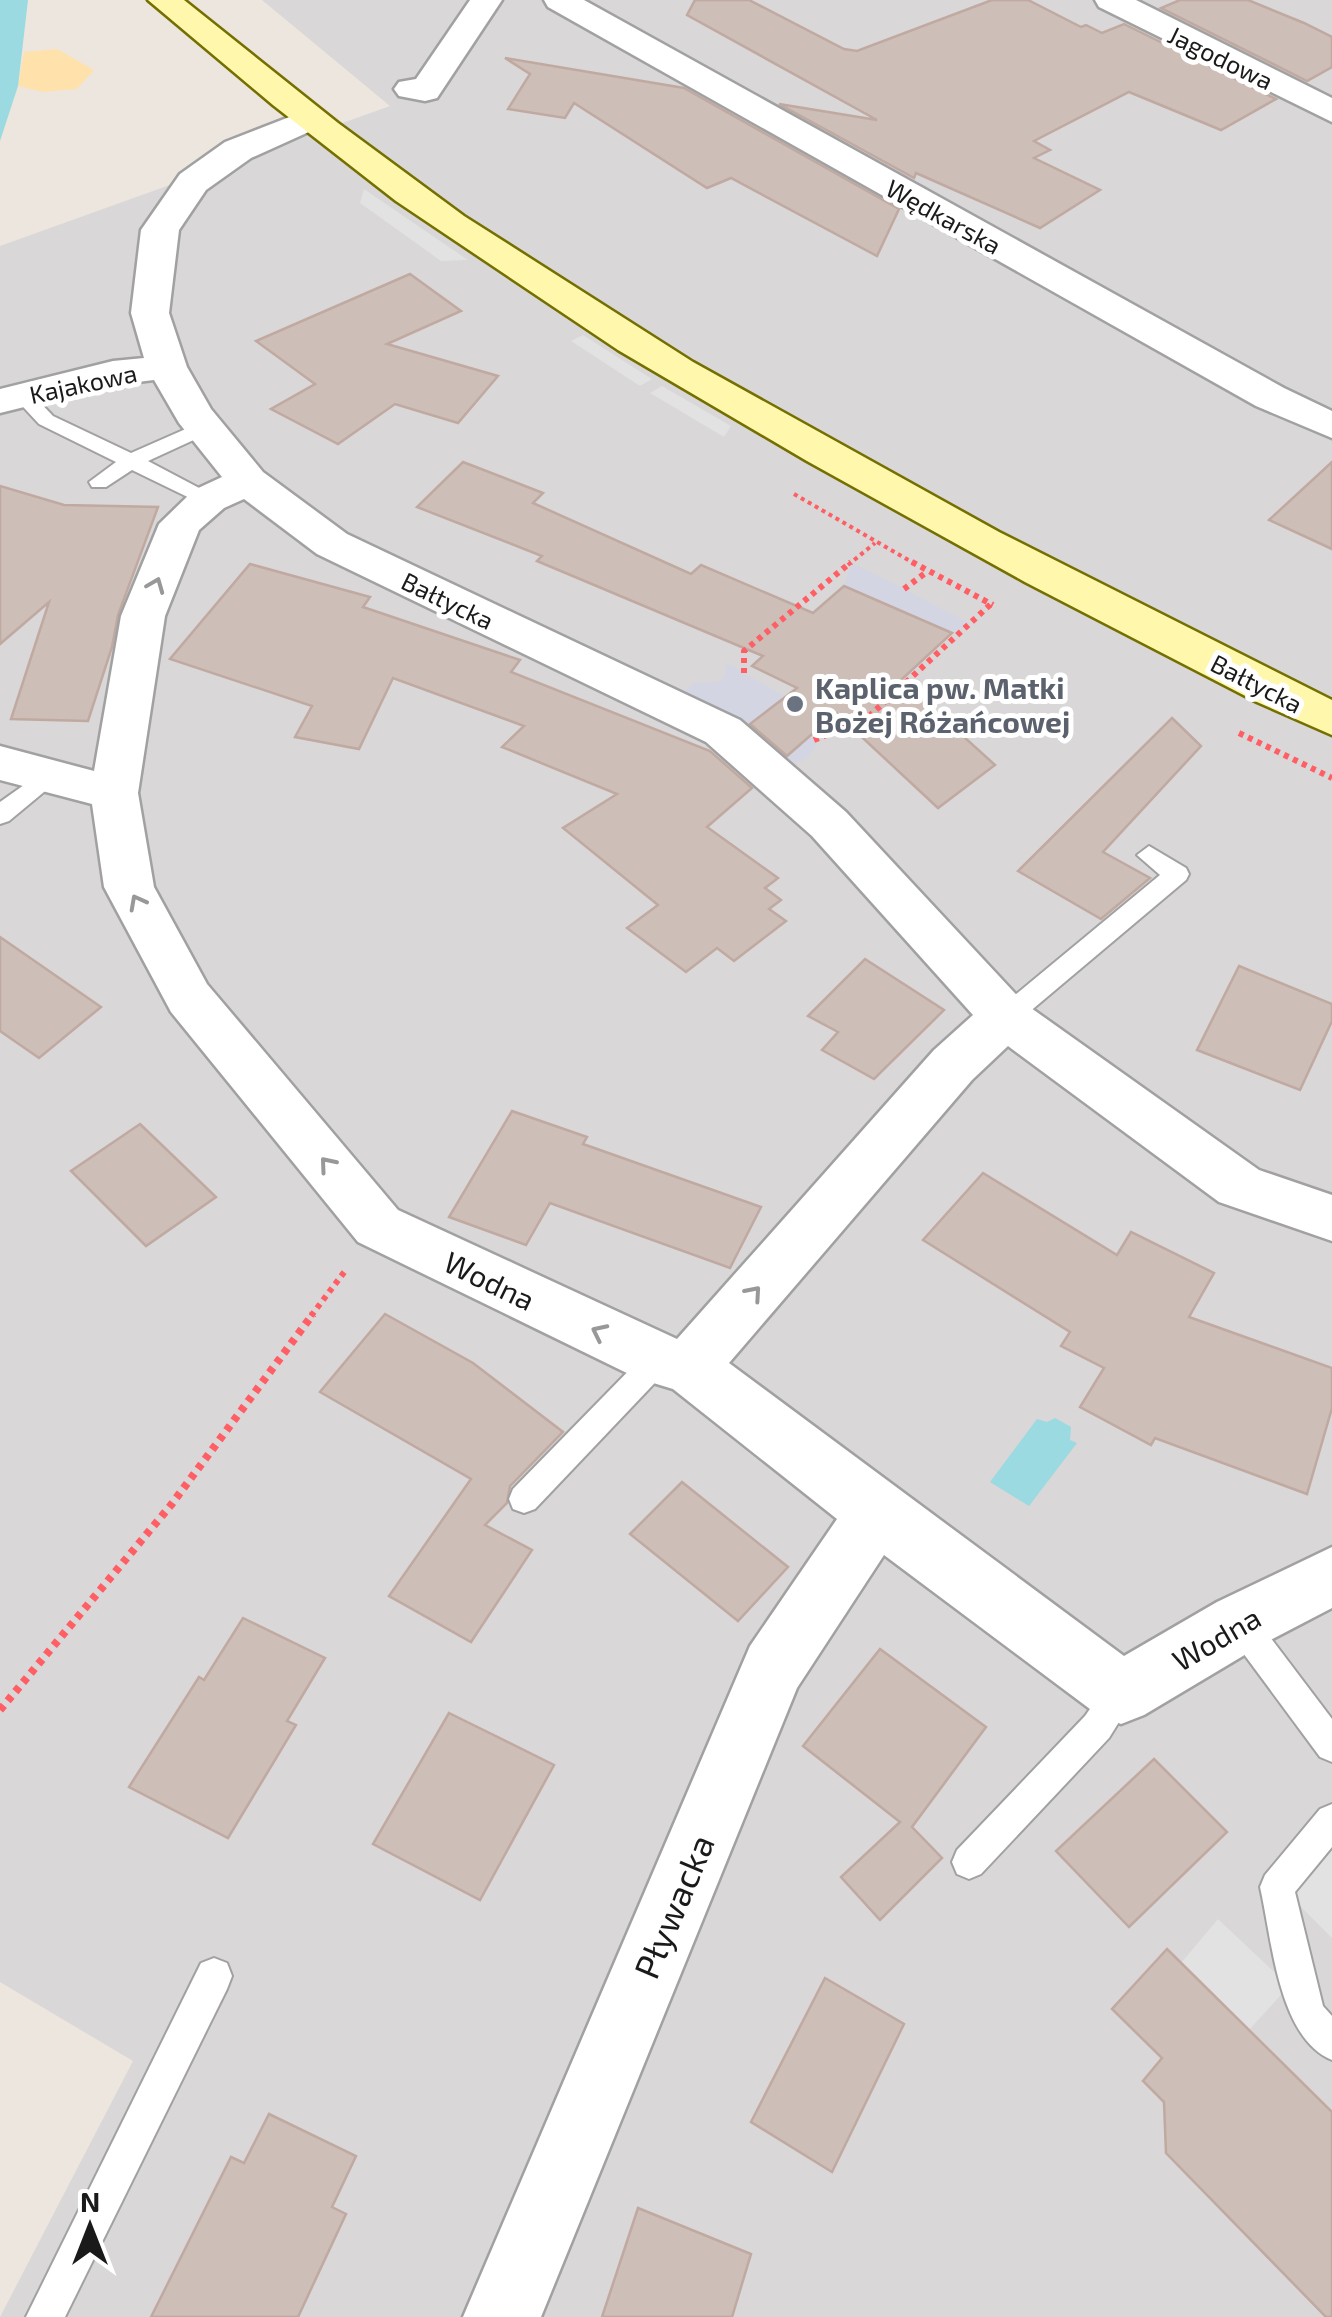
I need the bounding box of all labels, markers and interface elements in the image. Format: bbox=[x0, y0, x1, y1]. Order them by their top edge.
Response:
street label: Jagodowa bbox=[1164, 19, 1278, 95]
street label: Wędkarska bbox=[881, 172, 1007, 260]
street label: Kajakowa bbox=[26, 357, 140, 409]
street label: Bałtycka bbox=[397, 565, 499, 635]
one-way arrow bbox=[144, 577, 164, 595]
street label: Bałtycka bbox=[1206, 647, 1308, 719]
place label: Kaplica pw. Matki Bożej Różańcowej bbox=[815, 669, 1070, 739]
marker: Kaplica pw. Matki Bożej Różańcowej bbox=[784, 693, 806, 715]
one-way arrow bbox=[130, 895, 150, 913]
one-way arrow bbox=[321, 1158, 339, 1176]
street label: Wodna bbox=[439, 1243, 541, 1317]
one-way arrow bbox=[742, 1286, 760, 1305]
one-way arrow bbox=[591, 1324, 609, 1344]
street label: Wodna bbox=[1165, 1598, 1267, 1678]
street label: Pływacka bbox=[624, 1828, 722, 1984]
north arrow bbox=[40, 2177, 140, 2277]
text: N bbox=[80, 2184, 100, 2218]

